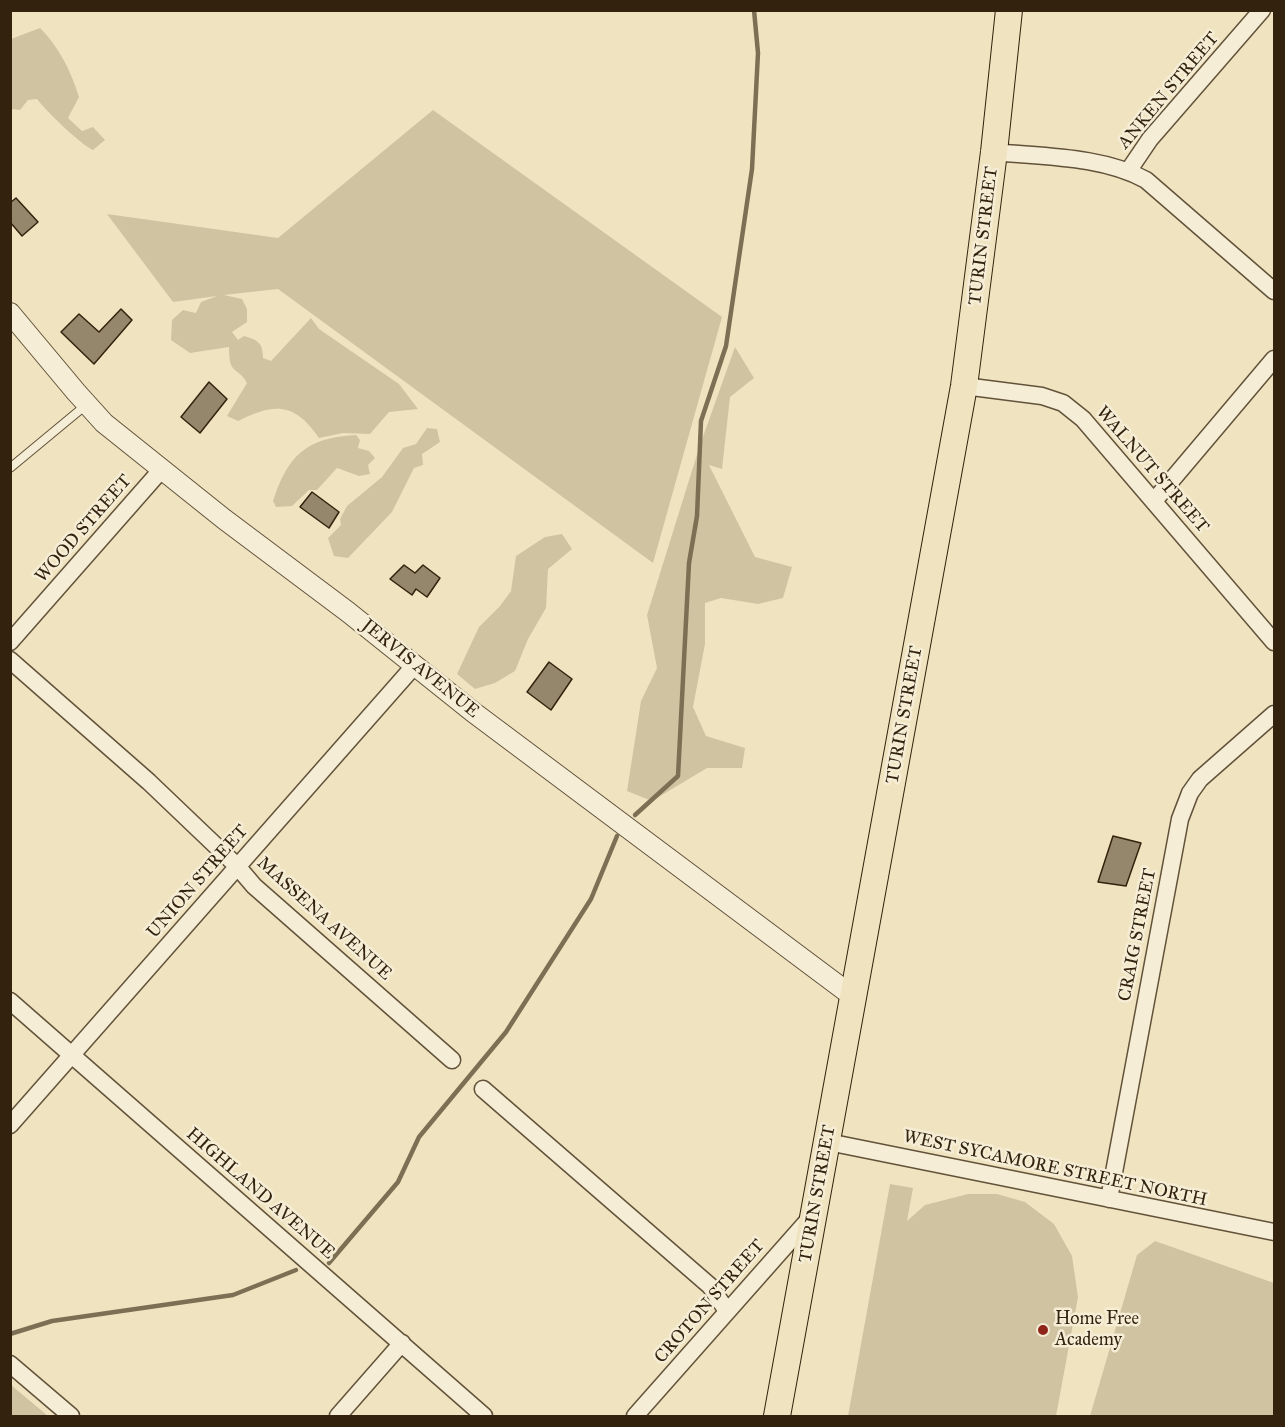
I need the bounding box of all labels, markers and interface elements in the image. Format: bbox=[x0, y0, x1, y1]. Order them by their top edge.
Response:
street label: ANKEN STREET bbox=[1114, 28, 1224, 154]
street label: TURIN STREET bbox=[965, 165, 1003, 307]
street label: WALNUT STREET bbox=[1091, 402, 1213, 538]
street label: WOOD STREET bbox=[31, 471, 137, 587]
street label: JERVIS AVENUE bbox=[357, 615, 483, 723]
street label: TURIN STREET bbox=[882, 644, 928, 786]
street label: UNION STREET bbox=[143, 821, 253, 943]
street label: MASSENA AVENUE bbox=[252, 853, 396, 985]
street label: CRAIG STREET bbox=[1115, 867, 1161, 1003]
street label: TURIN STREET bbox=[795, 1123, 841, 1265]
street label: HIGHLAND AVENUE bbox=[181, 1124, 339, 1264]
street label: WEST SYCAMORE STREET NORTH bbox=[901, 1126, 1209, 1212]
street label: CROTON STREET bbox=[650, 1236, 770, 1368]
place label: Home Free Academy bbox=[1055, 1309, 1139, 1352]
marker: Home Free Academy bbox=[1036, 1323, 1050, 1337]

